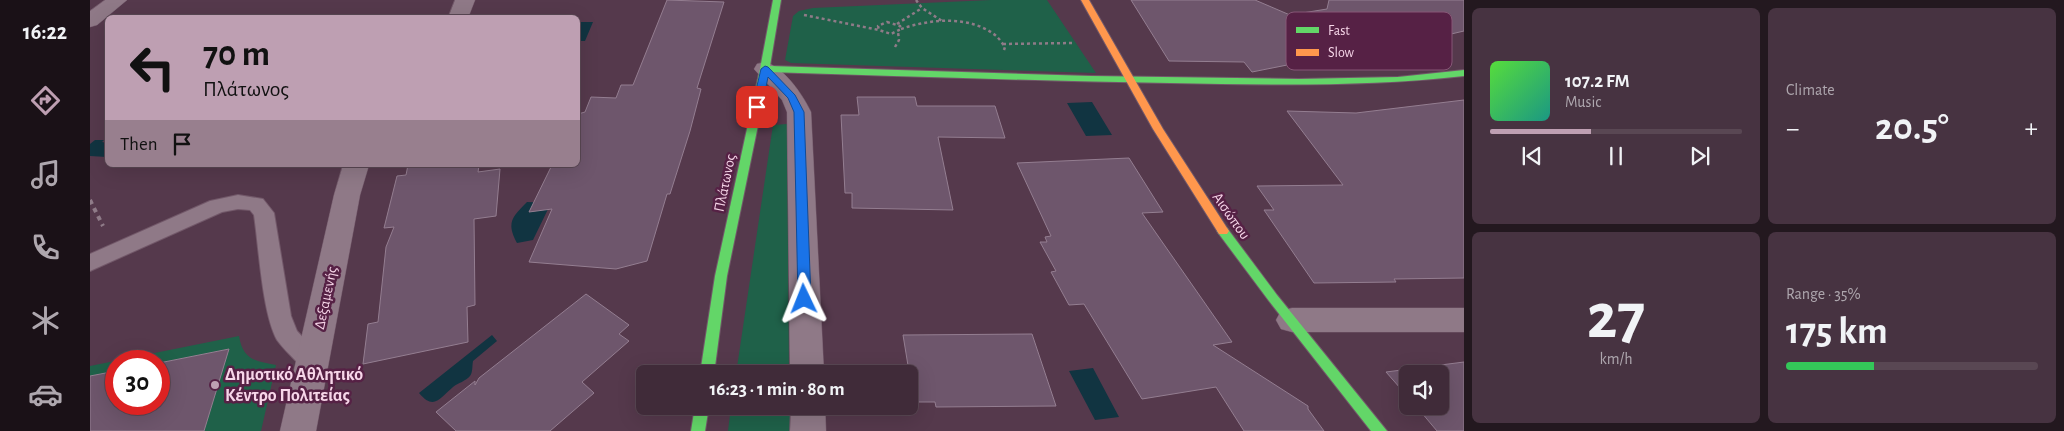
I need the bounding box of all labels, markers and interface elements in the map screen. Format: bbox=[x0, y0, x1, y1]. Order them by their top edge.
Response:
legend bbox=[1286, 12, 1452, 70]
text: 16:22 bbox=[23, 21, 67, 43]
text: Fast bbox=[1328, 24, 1350, 38]
icon: left bbox=[120, 35, 185, 100]
text: 70 m bbox=[203, 37, 270, 72]
text: Slow bbox=[1328, 46, 1355, 60]
text: 107.2 FM bbox=[1565, 72, 1630, 91]
text: Πλάτωνος bbox=[203, 78, 289, 100]
text: Climate bbox=[1786, 82, 1835, 98]
icon: directions bbox=[28, 83, 63, 118]
pin bbox=[736, 86, 778, 128]
icon: arrive bbox=[743, 93, 771, 121]
text: Music bbox=[1565, 94, 1601, 110]
text: 20.5° bbox=[1875, 109, 1949, 147]
text: − bbox=[1786, 115, 1799, 143]
text: + bbox=[2025, 115, 2038, 143]
icon: arrive bbox=[168, 130, 196, 158]
text: Then bbox=[120, 135, 158, 154]
icon: previous bbox=[1518, 142, 1546, 170]
icon: pause bbox=[1602, 142, 1630, 170]
icon: next bbox=[1686, 142, 1714, 170]
street label: Πλάτωνος bbox=[712, 153, 738, 213]
icon: music bbox=[28, 157, 63, 192]
street label: Αισώπου bbox=[1209, 190, 1253, 242]
icon: phone bbox=[28, 230, 63, 265]
street label: Δεξαμενής bbox=[312, 265, 340, 331]
position arrow bbox=[777, 272, 829, 324]
text: 27 bbox=[1587, 285, 1645, 350]
text: Range · 35% bbox=[1786, 286, 1861, 302]
icon: climate bbox=[28, 303, 63, 338]
text: 175 km bbox=[1786, 313, 1888, 351]
speed limit sign: 30 bbox=[105, 350, 170, 415]
text: km/h bbox=[1599, 351, 1633, 367]
place label: Δημοτικό Αθλητικό Κέντρο Πολιτείας bbox=[225, 365, 363, 405]
map controls bbox=[1399, 365, 1449, 415]
button: sound bbox=[1399, 365, 1449, 415]
icon: car bbox=[28, 377, 63, 412]
marker: Δημοτικό Αθλητικό Κέντρο Πολιτείας bbox=[209, 379, 221, 391]
text: 16:23 · 1 min · 80 m bbox=[709, 380, 845, 399]

